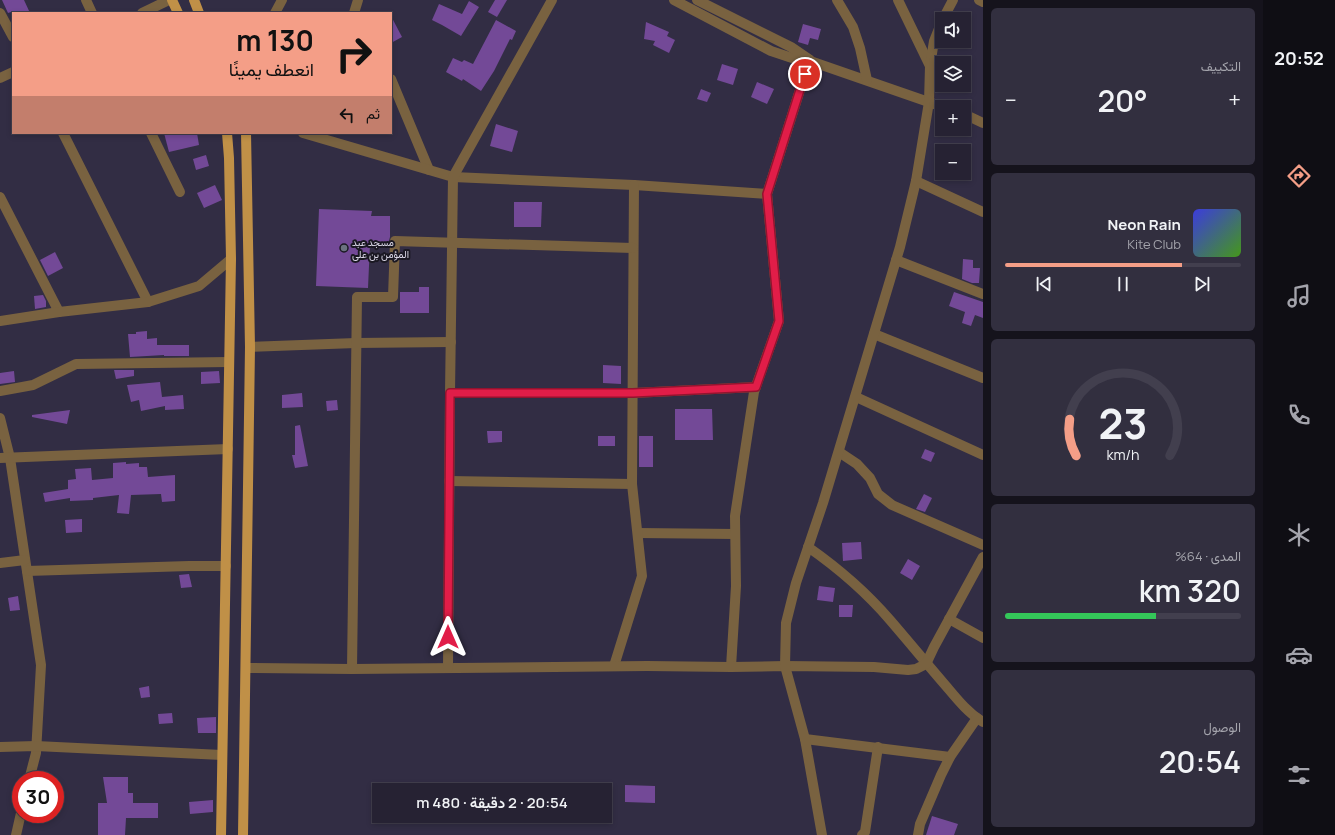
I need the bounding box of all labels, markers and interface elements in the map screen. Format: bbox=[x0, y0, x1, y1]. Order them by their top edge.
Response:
map controls bbox=[935, 12, 971, 180]
button: sound bbox=[935, 12, 971, 48]
text: 130 m bbox=[236, 21, 314, 59]
icon: right bbox=[328, 28, 380, 80]
text: 20:52 bbox=[1274, 46, 1324, 70]
button: layers bbox=[935, 56, 971, 92]
text: انعطف يمينًا bbox=[229, 57, 314, 81]
pin bbox=[788, 57, 822, 91]
text: التكييف bbox=[1201, 57, 1241, 75]
icon: arrive bbox=[794, 63, 816, 85]
text: 20° bbox=[1097, 80, 1148, 121]
text: − bbox=[1005, 85, 1017, 115]
text: + bbox=[1228, 85, 1241, 115]
button: + bbox=[935, 100, 971, 136]
text: ثم bbox=[366, 103, 380, 124]
icon: left bbox=[336, 104, 358, 126]
button: − bbox=[935, 144, 971, 180]
icon: directions bbox=[1285, 162, 1313, 190]
text: Neon Rain bbox=[1107, 214, 1181, 235]
place label: مسجد عبد المؤمن بن على bbox=[352, 235, 409, 261]
text: Kite Club bbox=[1127, 235, 1181, 253]
marker: مسجد عبد المؤمن بن على bbox=[339, 243, 349, 253]
icon: previous bbox=[1033, 273, 1055, 295]
icon: pause bbox=[1112, 273, 1134, 295]
icon: next bbox=[1191, 273, 1213, 295]
icon: music bbox=[1285, 282, 1313, 310]
text: 23 bbox=[1099, 394, 1147, 450]
icon: phone bbox=[1285, 401, 1313, 429]
text: km/h bbox=[1106, 444, 1140, 463]
icon: climate bbox=[1285, 521, 1313, 549]
text: المدى · 64% bbox=[1175, 547, 1241, 565]
text: 320 km bbox=[1139, 570, 1241, 611]
position arrow bbox=[427, 616, 469, 658]
icon: car bbox=[1285, 641, 1313, 669]
text: الوصول bbox=[1203, 718, 1241, 736]
text: 20:54 bbox=[1159, 741, 1241, 782]
icon: filters bbox=[1285, 761, 1313, 789]
speed limit sign: 30 bbox=[12, 771, 64, 823]
text: 20:54 · 2 دقيقة · 480 m bbox=[416, 792, 568, 813]

